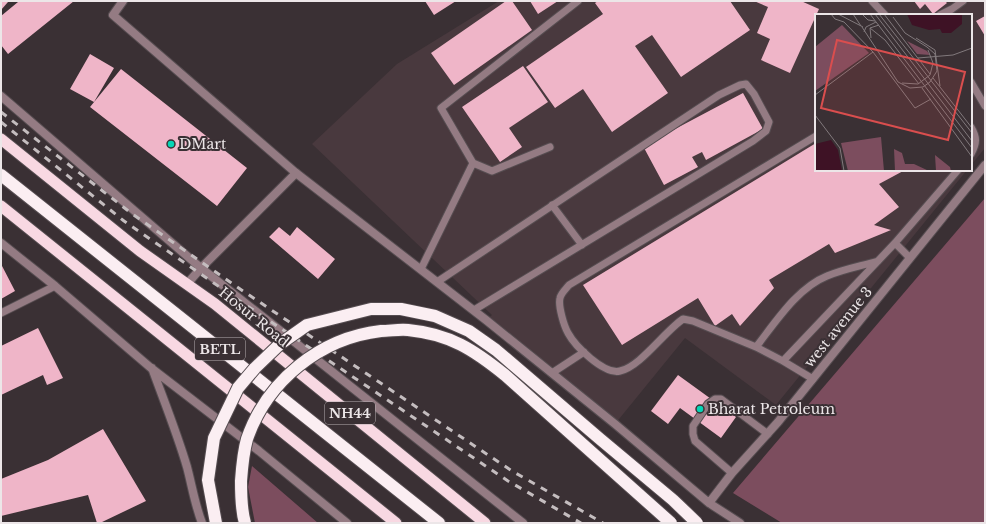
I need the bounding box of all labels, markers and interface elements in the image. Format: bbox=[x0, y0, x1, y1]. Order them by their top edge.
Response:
inset map bbox=[815, 14, 972, 171]
place label: DMart bbox=[179, 135, 227, 153]
marker: DMart bbox=[166, 139, 176, 149]
street label: Hosur Road bbox=[215, 283, 293, 351]
street label: west avenue 3 bbox=[800, 283, 876, 371]
road number: BETL bbox=[195, 338, 245, 360]
place label: Bharat Petroleum bbox=[708, 400, 835, 418]
road number: NH44 bbox=[325, 402, 375, 424]
marker: Bharat Petroleum bbox=[695, 404, 705, 414]

